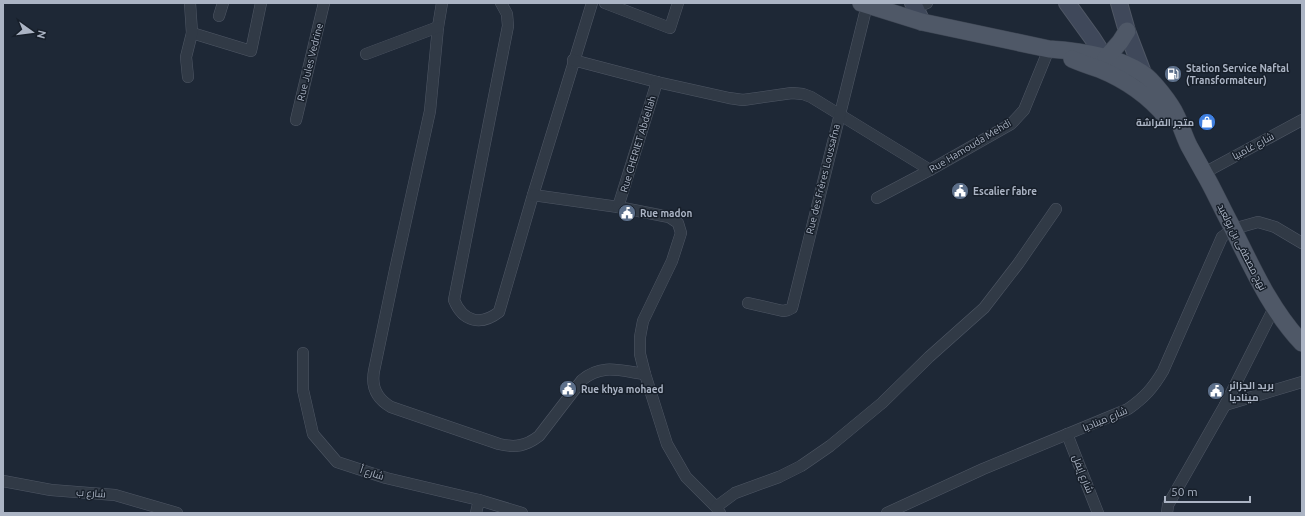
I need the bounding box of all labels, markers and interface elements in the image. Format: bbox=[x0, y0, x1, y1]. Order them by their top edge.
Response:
north arrow bbox=[12, 12, 52, 52]
street label: Rue Jules Vedrine bbox=[295, 22, 325, 102]
text: N bbox=[35, 29, 49, 40]
place label: Station Service Naftal (Transformateur) bbox=[1186, 63, 1289, 87]
fuel station icon: Station Service Naftal (Transformateur) bbox=[1163, 64, 1183, 84]
street label: Rue CHERIET Abdellah bbox=[618, 94, 658, 194]
shop icon: متجر الفراشة bbox=[1197, 112, 1217, 132]
street label: Rue Hamouda Mehdi bbox=[927, 117, 1013, 175]
place label: متجر الفراشة bbox=[1136, 117, 1194, 129]
street label: Rue des Frères Loussafna bbox=[804, 123, 842, 235]
street label: شارع غامبيا bbox=[1230, 130, 1276, 162]
public building icon: Escalier fabre bbox=[950, 181, 970, 201]
place label: Escalier fabre bbox=[973, 186, 1037, 197]
street label: نهج مصطفى بن بولعيد bbox=[1215, 202, 1269, 293]
public building icon: Rue madon bbox=[617, 203, 637, 223]
place label: Rue madon bbox=[640, 208, 693, 219]
public building icon: Rue khya mohaed bbox=[558, 379, 578, 399]
place label: بريد الجزائر ميناديا bbox=[1228, 380, 1274, 404]
public building icon: بريد الجزائر ميناديا bbox=[1206, 381, 1226, 401]
place label: Rue khya mohaed bbox=[581, 384, 663, 395]
street label: شارع ميناديا bbox=[1081, 405, 1129, 434]
street label: شارع إيفل bbox=[1069, 453, 1096, 495]
street label: شارع أ bbox=[358, 463, 386, 483]
scale bar bbox=[1165, 478, 1250, 504]
text: 50 m bbox=[1171, 485, 1198, 498]
street label: شارع ب bbox=[76, 486, 106, 501]

